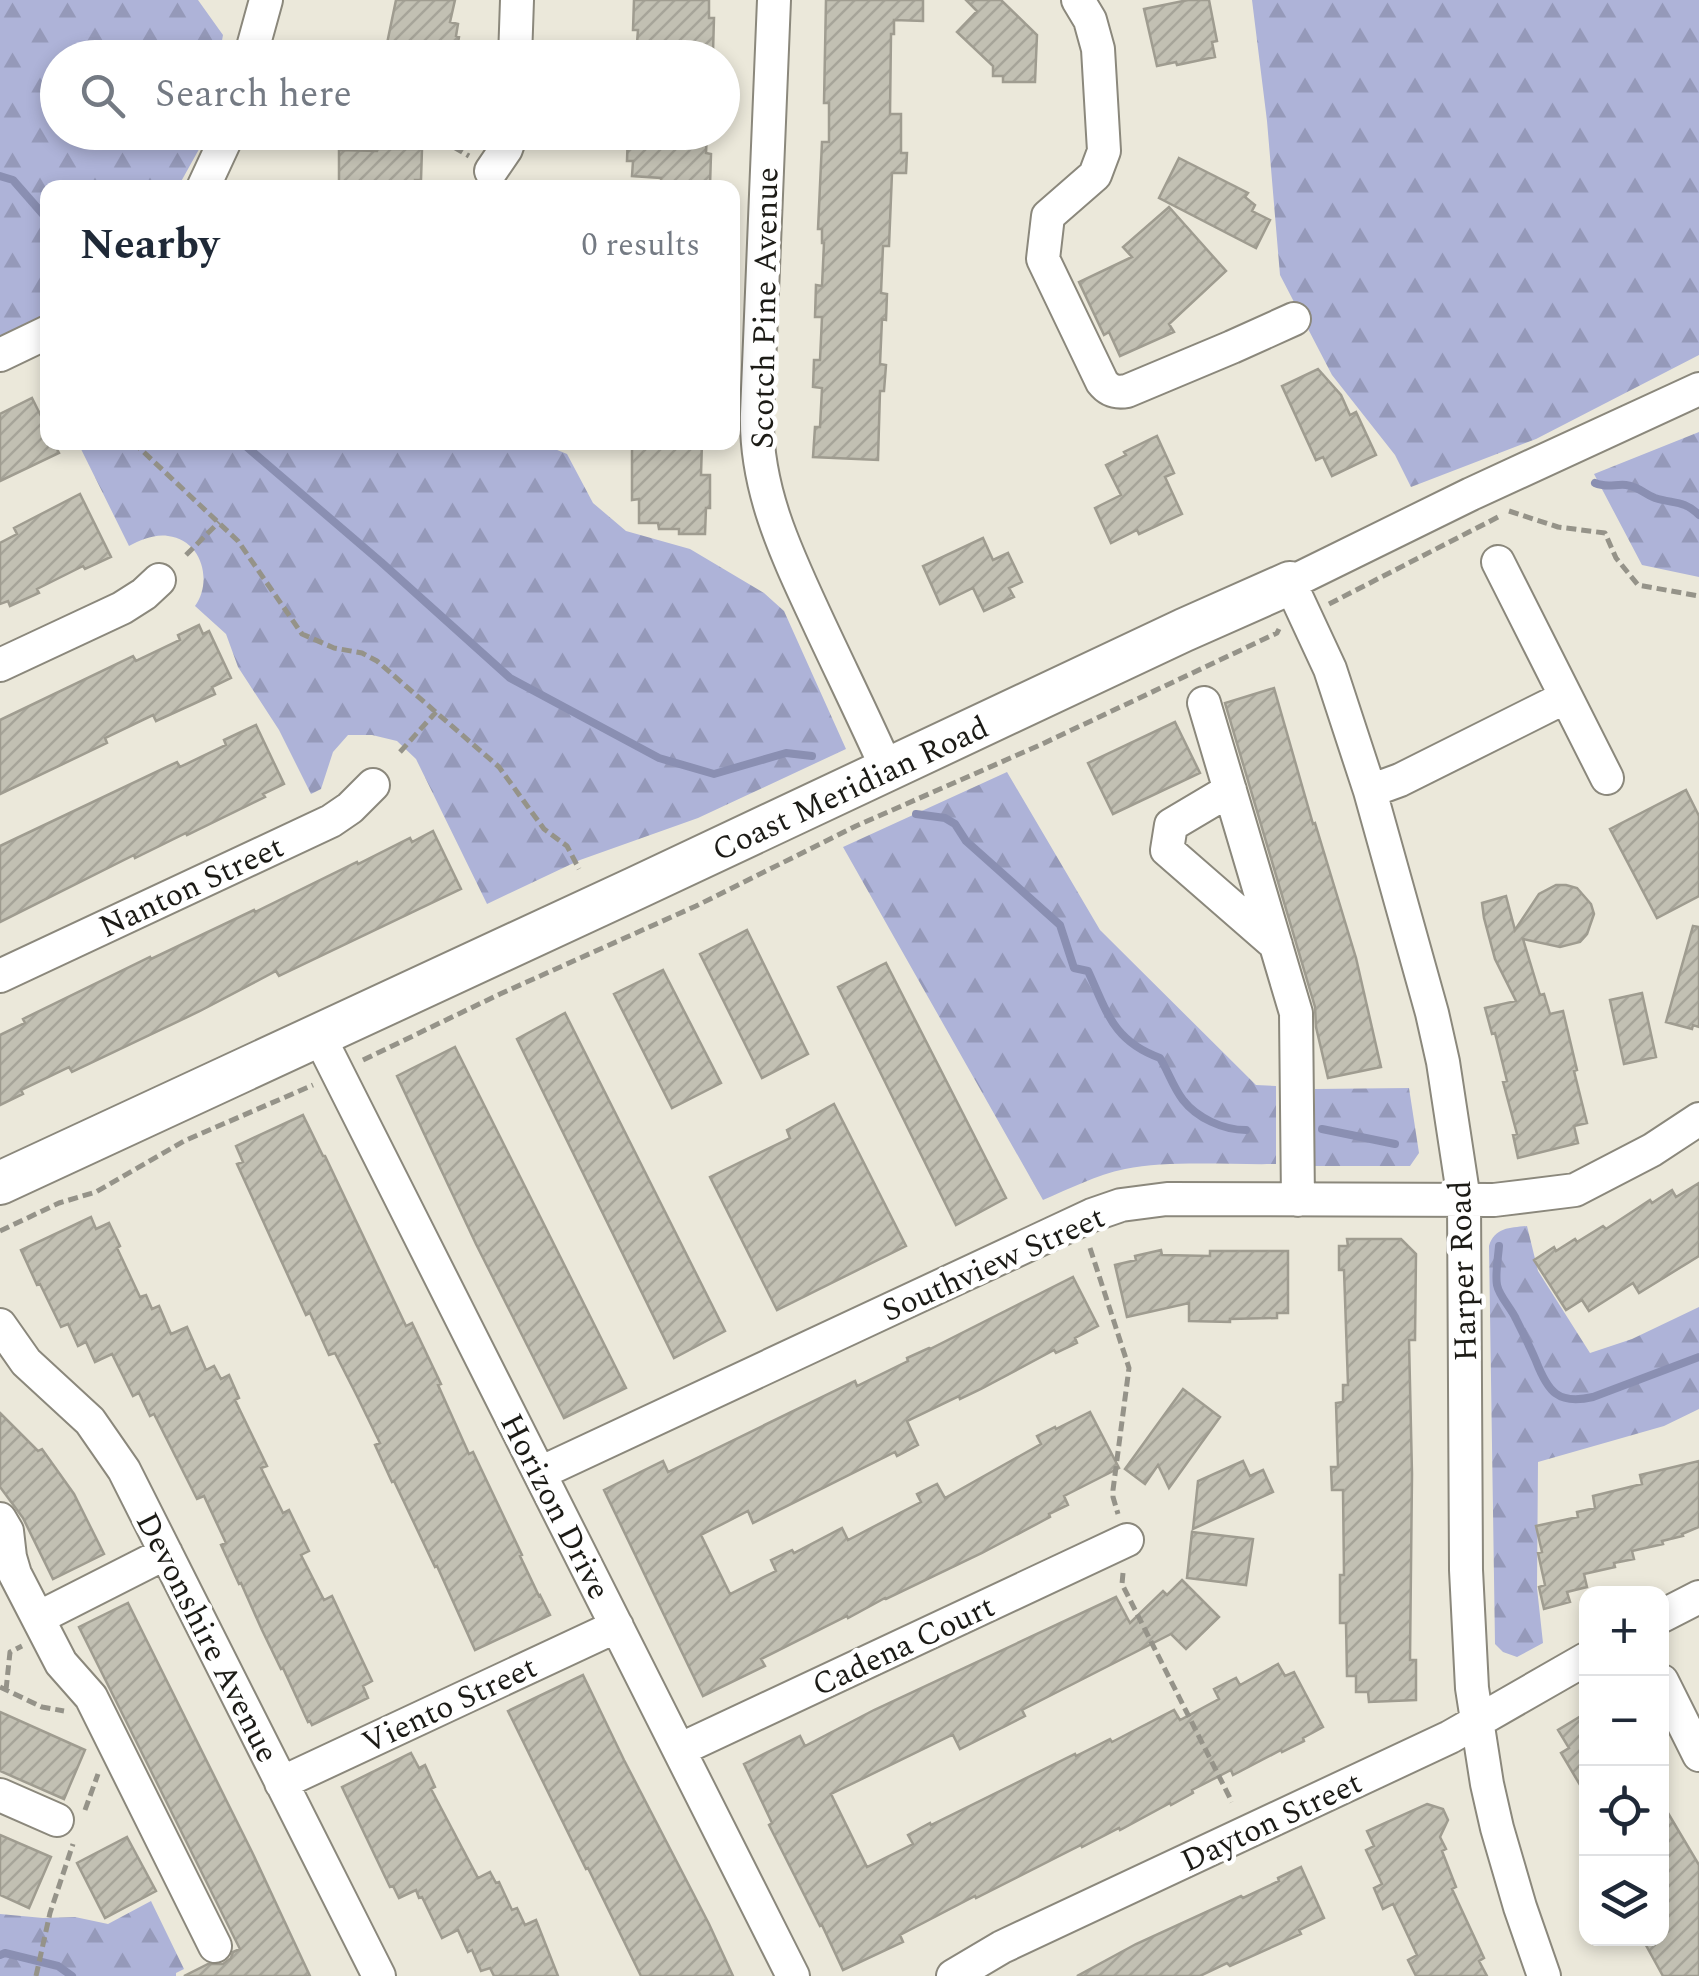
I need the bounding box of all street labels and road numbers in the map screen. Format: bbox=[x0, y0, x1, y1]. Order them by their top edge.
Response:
street label: Scotch Pine Avenue bbox=[739, 167, 792, 449]
street label: Coast Meridian Road bbox=[704, 704, 997, 875]
street label: Nanton Street bbox=[91, 823, 292, 952]
street label: Harper Road bbox=[1436, 1180, 1491, 1362]
street label: Southview Street bbox=[874, 1193, 1113, 1335]
street label: Horizon Drive bbox=[487, 1405, 623, 1608]
street label: Devonshire Avenue bbox=[122, 1504, 291, 1772]
street label: Cadena Court bbox=[804, 1583, 1003, 1710]
street label: Viento Street bbox=[354, 1643, 545, 1767]
street label: Dayton Street bbox=[1173, 1759, 1370, 1886]

